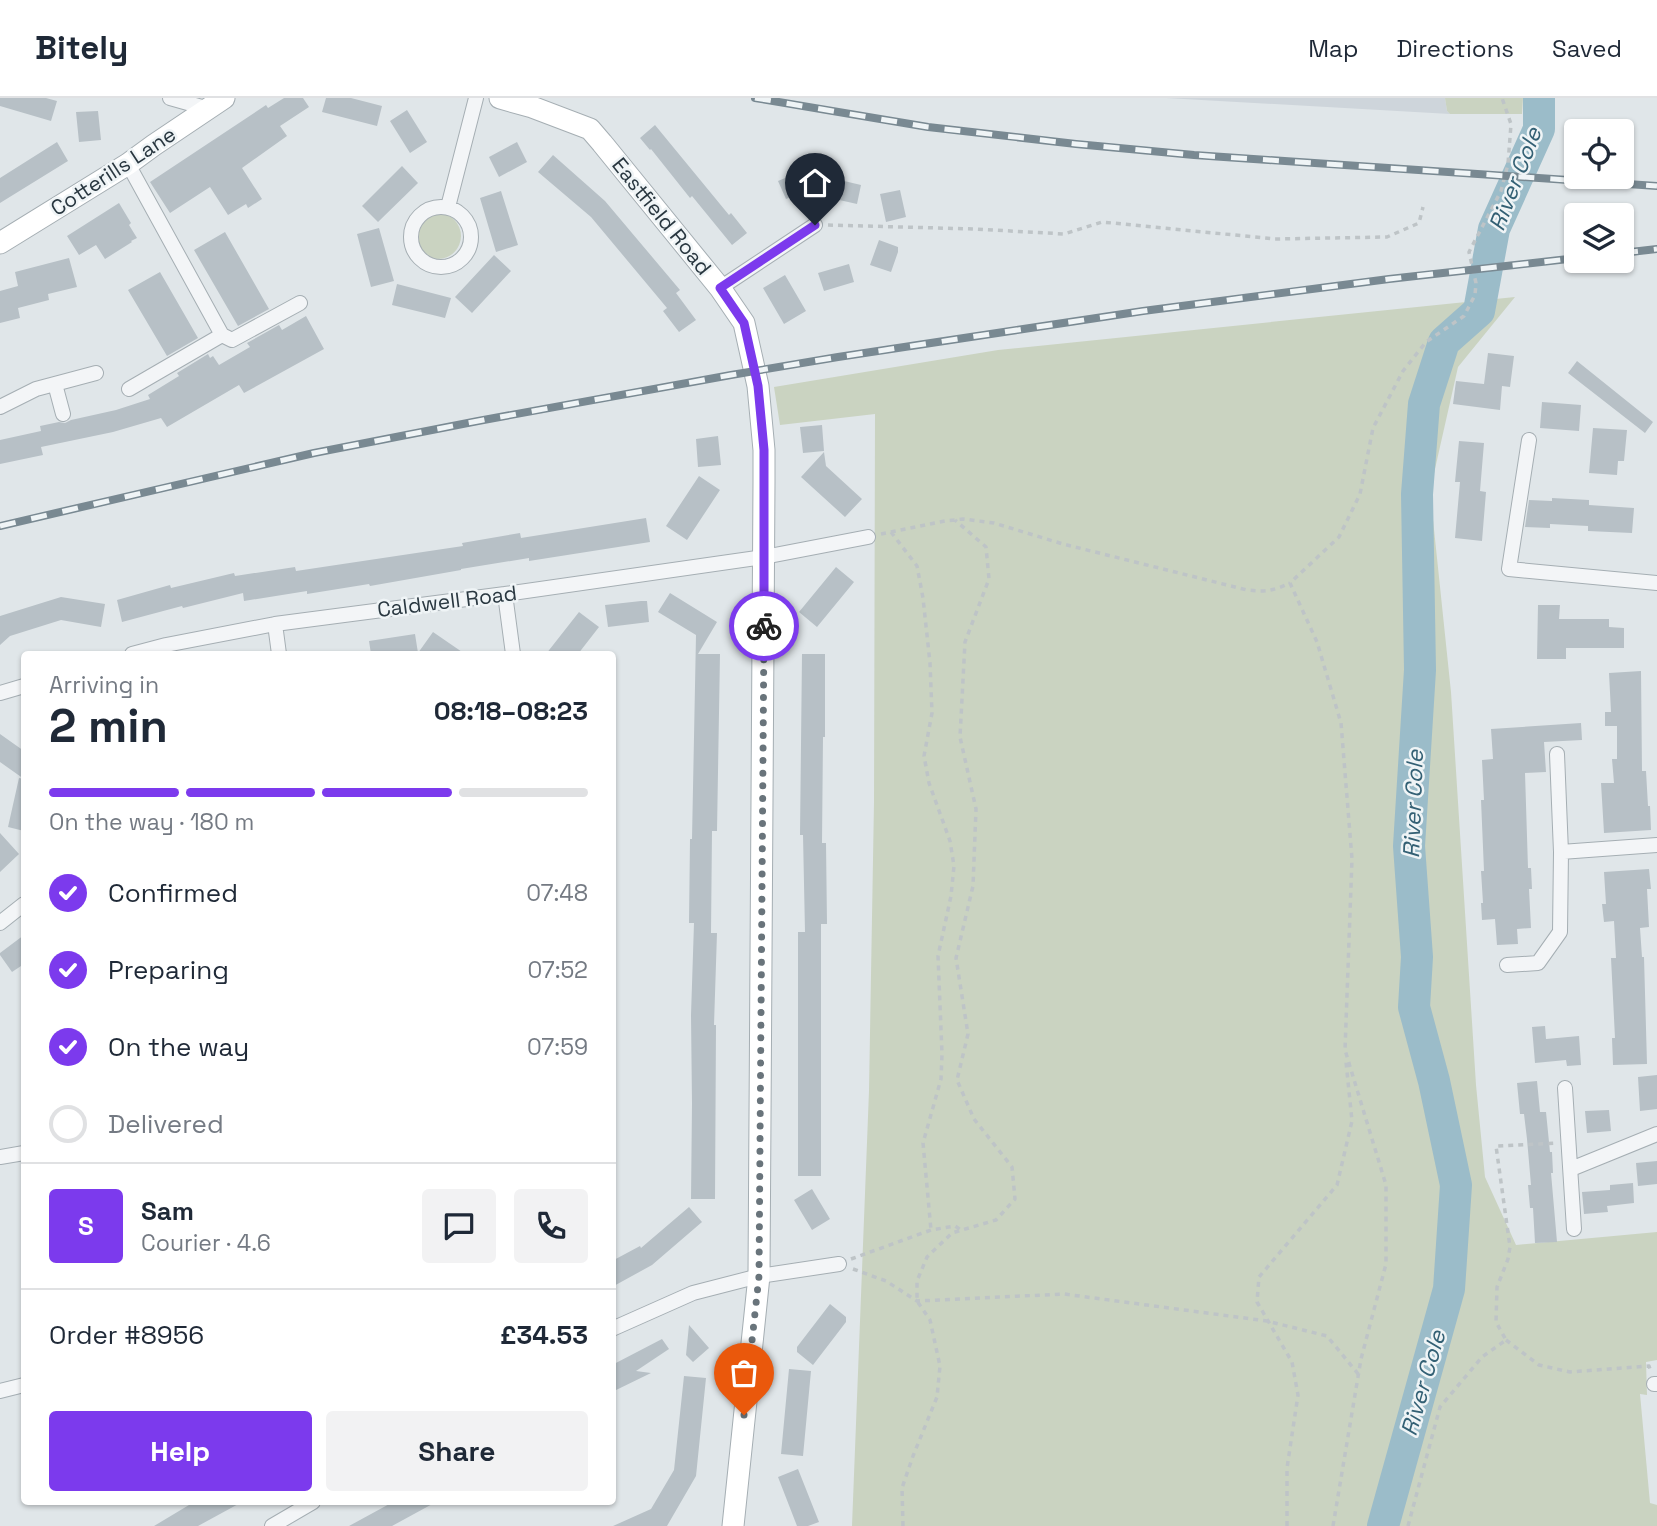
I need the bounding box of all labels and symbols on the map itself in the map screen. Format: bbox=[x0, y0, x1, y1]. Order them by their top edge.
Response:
street label: Cotterills Lane bbox=[45, 120, 181, 222]
water label: River Cole bbox=[1482, 122, 1549, 235]
street label: Eastfield Road bbox=[606, 152, 718, 280]
pin bbox=[785, 153, 845, 225]
street label: Caldwell Road bbox=[376, 579, 518, 623]
courier bbox=[729, 591, 799, 661]
water label: River Cole bbox=[1396, 748, 1430, 859]
water label: River Cole bbox=[1394, 1325, 1453, 1439]
pin bbox=[714, 1343, 774, 1415]

